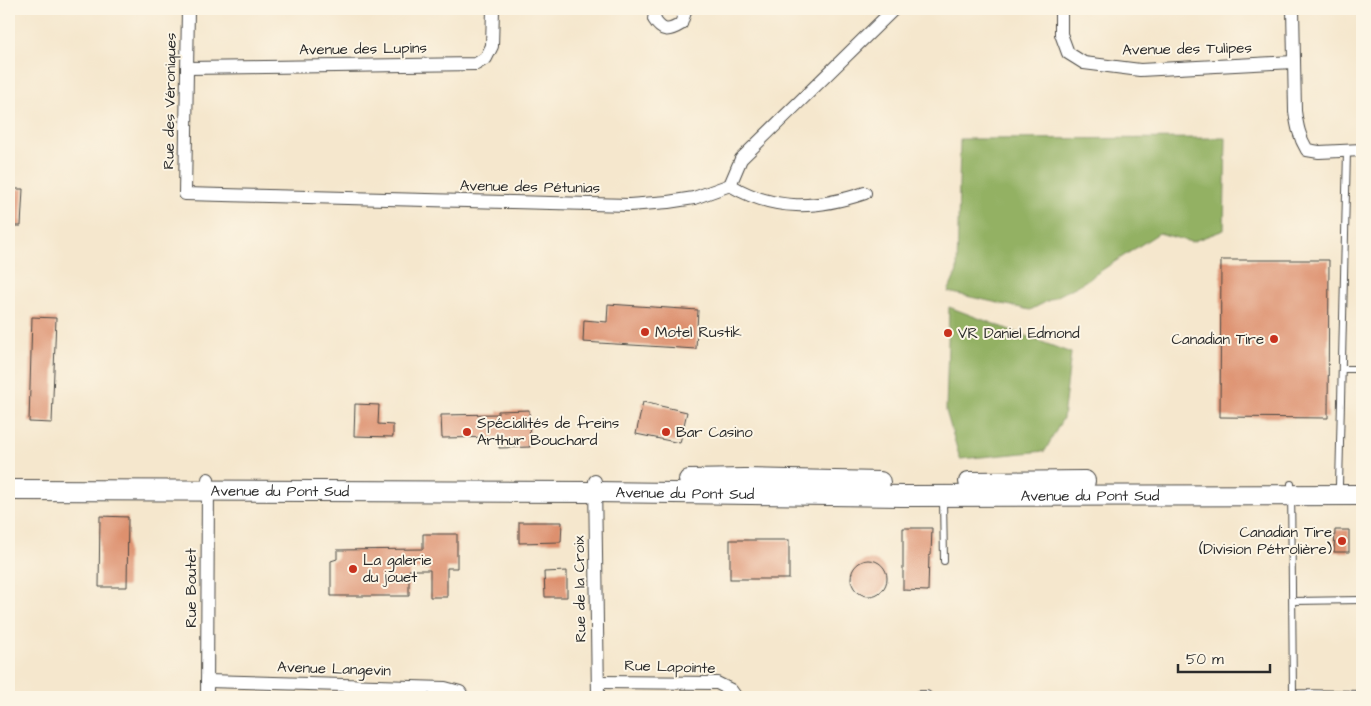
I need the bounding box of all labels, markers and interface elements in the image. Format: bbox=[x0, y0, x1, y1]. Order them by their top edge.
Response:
street label: Rue des Véroniques bbox=[158, 32, 182, 170]
street label: Avenue des Lupins bbox=[299, 37, 428, 61]
street label: Avenue des Tulipes bbox=[1122, 37, 1252, 61]
street label: Avenue des Pétunias bbox=[460, 175, 601, 199]
place label: Motel Rustik bbox=[655, 322, 742, 343]
place label: VR Daniel Edmond bbox=[958, 323, 1080, 344]
marker: Motel Rustik bbox=[639, 326, 651, 338]
marker: VR Daniel Edmond bbox=[942, 327, 954, 339]
place label: Canadian Tire bbox=[1172, 329, 1264, 350]
marker: Canadian Tire bbox=[1268, 333, 1280, 345]
place label: Spécialités de freins Arthur Bouchard bbox=[477, 413, 620, 451]
place label: Bar Casino bbox=[676, 422, 753, 443]
marker: Spécialités de freins Arthur Bouchard bbox=[461, 426, 473, 438]
marker: Bar Casino bbox=[660, 426, 672, 438]
street label: Avenue du Pont Sud bbox=[211, 480, 350, 502]
street label: Avenue du Pont Sud bbox=[616, 482, 755, 505]
street label: Avenue du Pont Sud bbox=[1021, 485, 1160, 506]
place label: Canadian Tire (Division Pétrolière) bbox=[1199, 522, 1332, 560]
street label: Rue de la Croix bbox=[569, 534, 591, 643]
marker: Canadian Tire (Division Pétrolière) bbox=[1336, 535, 1348, 547]
street label: Rue Boutet bbox=[181, 548, 202, 628]
place label: La galerie du jouet bbox=[363, 550, 432, 588]
marker: La galerie du jouet bbox=[347, 563, 359, 575]
scale bar bbox=[1178, 641, 1271, 673]
text: 50 m bbox=[1186, 649, 1224, 670]
street label: Rue Lapointe bbox=[624, 655, 716, 679]
street label: Avenue Langevin bbox=[277, 657, 392, 682]

